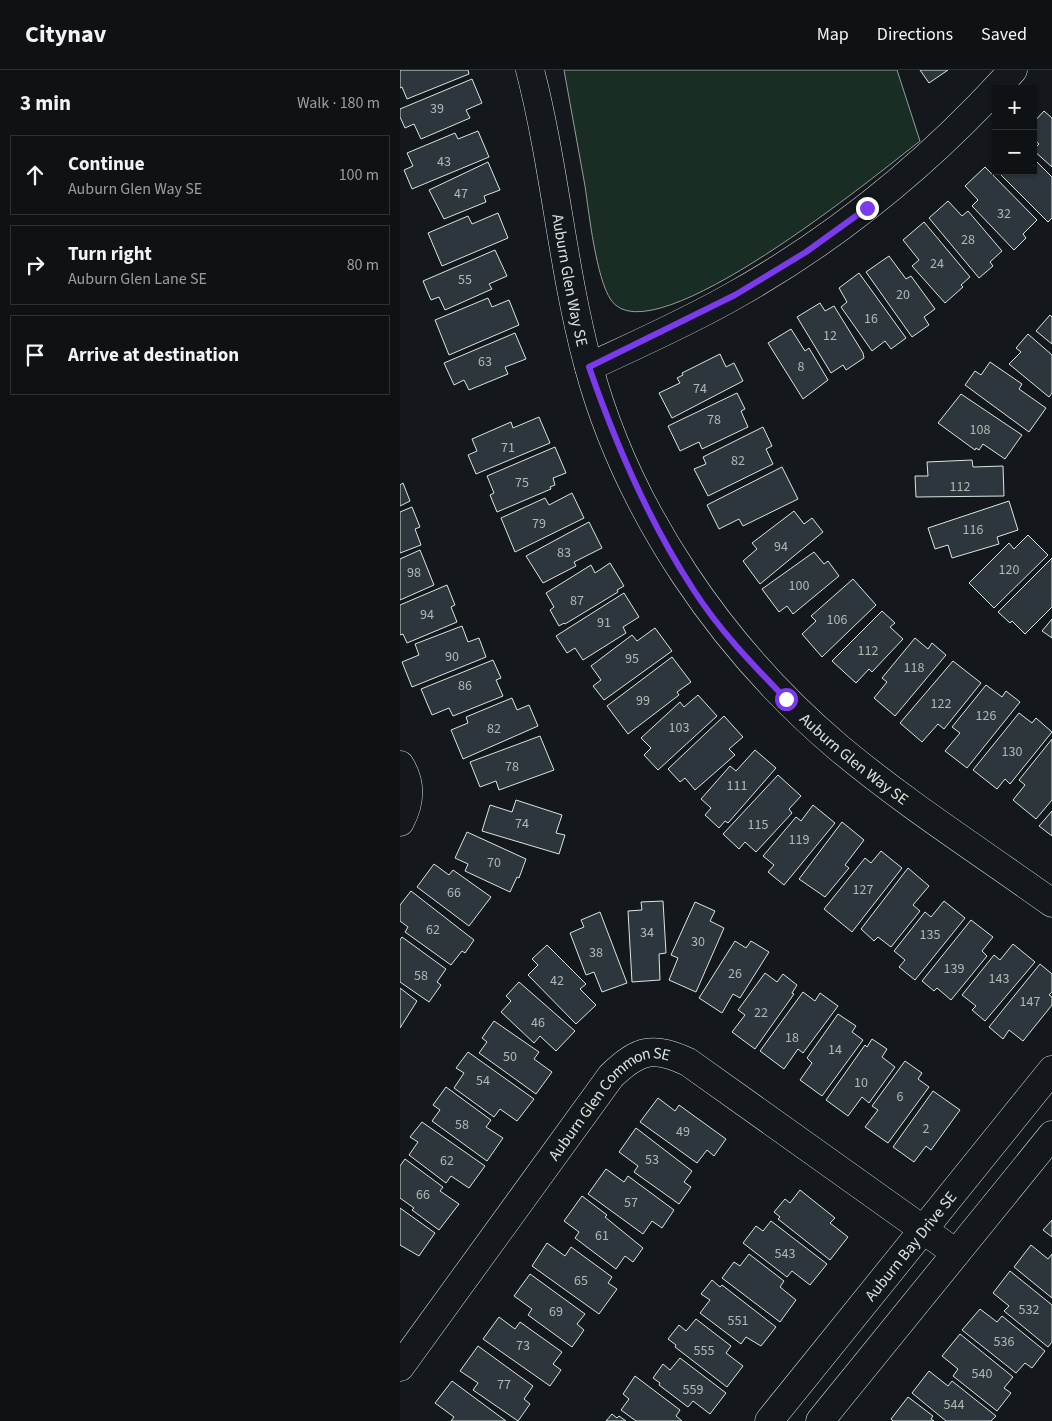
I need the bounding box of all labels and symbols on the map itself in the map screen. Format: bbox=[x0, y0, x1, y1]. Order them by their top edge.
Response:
house number: 39 bbox=[430, 99, 444, 119]
house number: 43 bbox=[437, 152, 451, 172]
house number: 47 bbox=[454, 184, 468, 204]
route end bbox=[856, 197, 879, 220]
house number: 32 bbox=[997, 204, 1011, 224]
street label: Auburn Glen Way SE bbox=[546, 212, 593, 349]
house number: 28 bbox=[961, 230, 975, 250]
house number: 24 bbox=[930, 254, 944, 274]
house number: 55 bbox=[458, 270, 472, 290]
house number: 20 bbox=[896, 285, 910, 305]
house number: 16 bbox=[864, 309, 878, 329]
house number: 12 bbox=[823, 326, 837, 346]
house number: 63 bbox=[478, 352, 492, 372]
house number: 8 bbox=[798, 357, 805, 377]
house number: 74 bbox=[693, 379, 707, 399]
house number: 78 bbox=[707, 410, 721, 430]
house number: 108 bbox=[970, 420, 990, 440]
house number: 71 bbox=[501, 438, 515, 458]
house number: 82 bbox=[731, 451, 745, 471]
house number: 75 bbox=[515, 473, 529, 493]
house number: 112 bbox=[950, 477, 970, 497]
house number: 79 bbox=[532, 514, 546, 534]
house number: 116 bbox=[963, 520, 983, 540]
house number: 94 bbox=[774, 537, 788, 557]
house number: 83 bbox=[557, 543, 571, 563]
house number: 120 bbox=[999, 560, 1019, 580]
house number: 98 bbox=[407, 563, 421, 583]
house number: 100 bbox=[789, 576, 809, 596]
house number: 87 bbox=[570, 591, 584, 611]
house number: 94 bbox=[420, 605, 434, 625]
house number: 106 bbox=[827, 610, 847, 630]
house number: 91 bbox=[597, 613, 611, 633]
house number: 112 bbox=[858, 641, 878, 661]
house number: 90 bbox=[445, 647, 459, 667]
house number: 95 bbox=[625, 649, 639, 669]
house number: 118 bbox=[904, 658, 924, 678]
house number: 86 bbox=[458, 676, 472, 696]
route start bbox=[775, 688, 798, 711]
house number: 99 bbox=[636, 691, 650, 711]
house number: 122 bbox=[931, 694, 951, 714]
house number: 126 bbox=[976, 706, 996, 726]
street label: Auburn Glen Way SE bbox=[795, 708, 913, 810]
house number: 103 bbox=[669, 718, 689, 738]
house number: 82 bbox=[487, 719, 501, 739]
house number: 130 bbox=[1002, 742, 1022, 762]
house number: 78 bbox=[505, 757, 519, 777]
house number: 111 bbox=[727, 776, 747, 796]
house number: 74 bbox=[515, 814, 529, 834]
house number: 115 bbox=[748, 815, 768, 835]
house number: 119 bbox=[789, 830, 809, 850]
house number: 70 bbox=[487, 853, 501, 873]
house number: 127 bbox=[853, 880, 873, 900]
house number: 66 bbox=[447, 883, 461, 903]
house number: 62 bbox=[426, 920, 440, 940]
house number: 34 bbox=[640, 923, 654, 943]
house number: 135 bbox=[920, 925, 940, 945]
house number: 30 bbox=[691, 932, 705, 952]
house number: 38 bbox=[589, 943, 603, 963]
house number: 139 bbox=[944, 959, 964, 979]
house number: 26 bbox=[728, 964, 742, 984]
house number: 58 bbox=[414, 966, 428, 986]
house number: 143 bbox=[989, 969, 1009, 989]
house number: 42 bbox=[550, 971, 564, 991]
house number: 147 bbox=[1020, 992, 1040, 1012]
house number: 22 bbox=[754, 1003, 768, 1023]
house number: 46 bbox=[531, 1013, 545, 1033]
house number: 18 bbox=[785, 1028, 799, 1048]
house number: 14 bbox=[828, 1040, 842, 1060]
street label: Auburn Glen Common SE bbox=[543, 1042, 672, 1165]
house number: 50 bbox=[503, 1047, 517, 1067]
house number: 54 bbox=[476, 1071, 490, 1091]
house number: 10 bbox=[854, 1073, 868, 1093]
house number: 6 bbox=[897, 1087, 904, 1107]
house number: 58 bbox=[455, 1115, 469, 1135]
house number: 2 bbox=[923, 1119, 930, 1139]
house number: 49 bbox=[676, 1122, 690, 1142]
house number: 53 bbox=[645, 1150, 659, 1170]
house number: 62 bbox=[440, 1151, 454, 1171]
house number: 66 bbox=[416, 1185, 430, 1205]
street label: Auburn Bay Drive SE bbox=[860, 1187, 962, 1306]
house number: 57 bbox=[624, 1193, 638, 1213]
house number: 61 bbox=[595, 1226, 609, 1246]
house number: 543 bbox=[775, 1244, 795, 1264]
house number: 65 bbox=[574, 1271, 588, 1291]
house number: 532 bbox=[1019, 1300, 1039, 1320]
house number: 69 bbox=[549, 1302, 563, 1322]
house number: 551 bbox=[728, 1311, 748, 1331]
house number: 536 bbox=[994, 1332, 1014, 1352]
house number: 73 bbox=[516, 1336, 530, 1356]
house number: 555 bbox=[694, 1341, 714, 1361]
house number: 540 bbox=[972, 1364, 992, 1384]
house number: 77 bbox=[497, 1375, 511, 1395]
house number: 559 bbox=[683, 1380, 703, 1400]
house number: 544 bbox=[944, 1395, 964, 1415]

